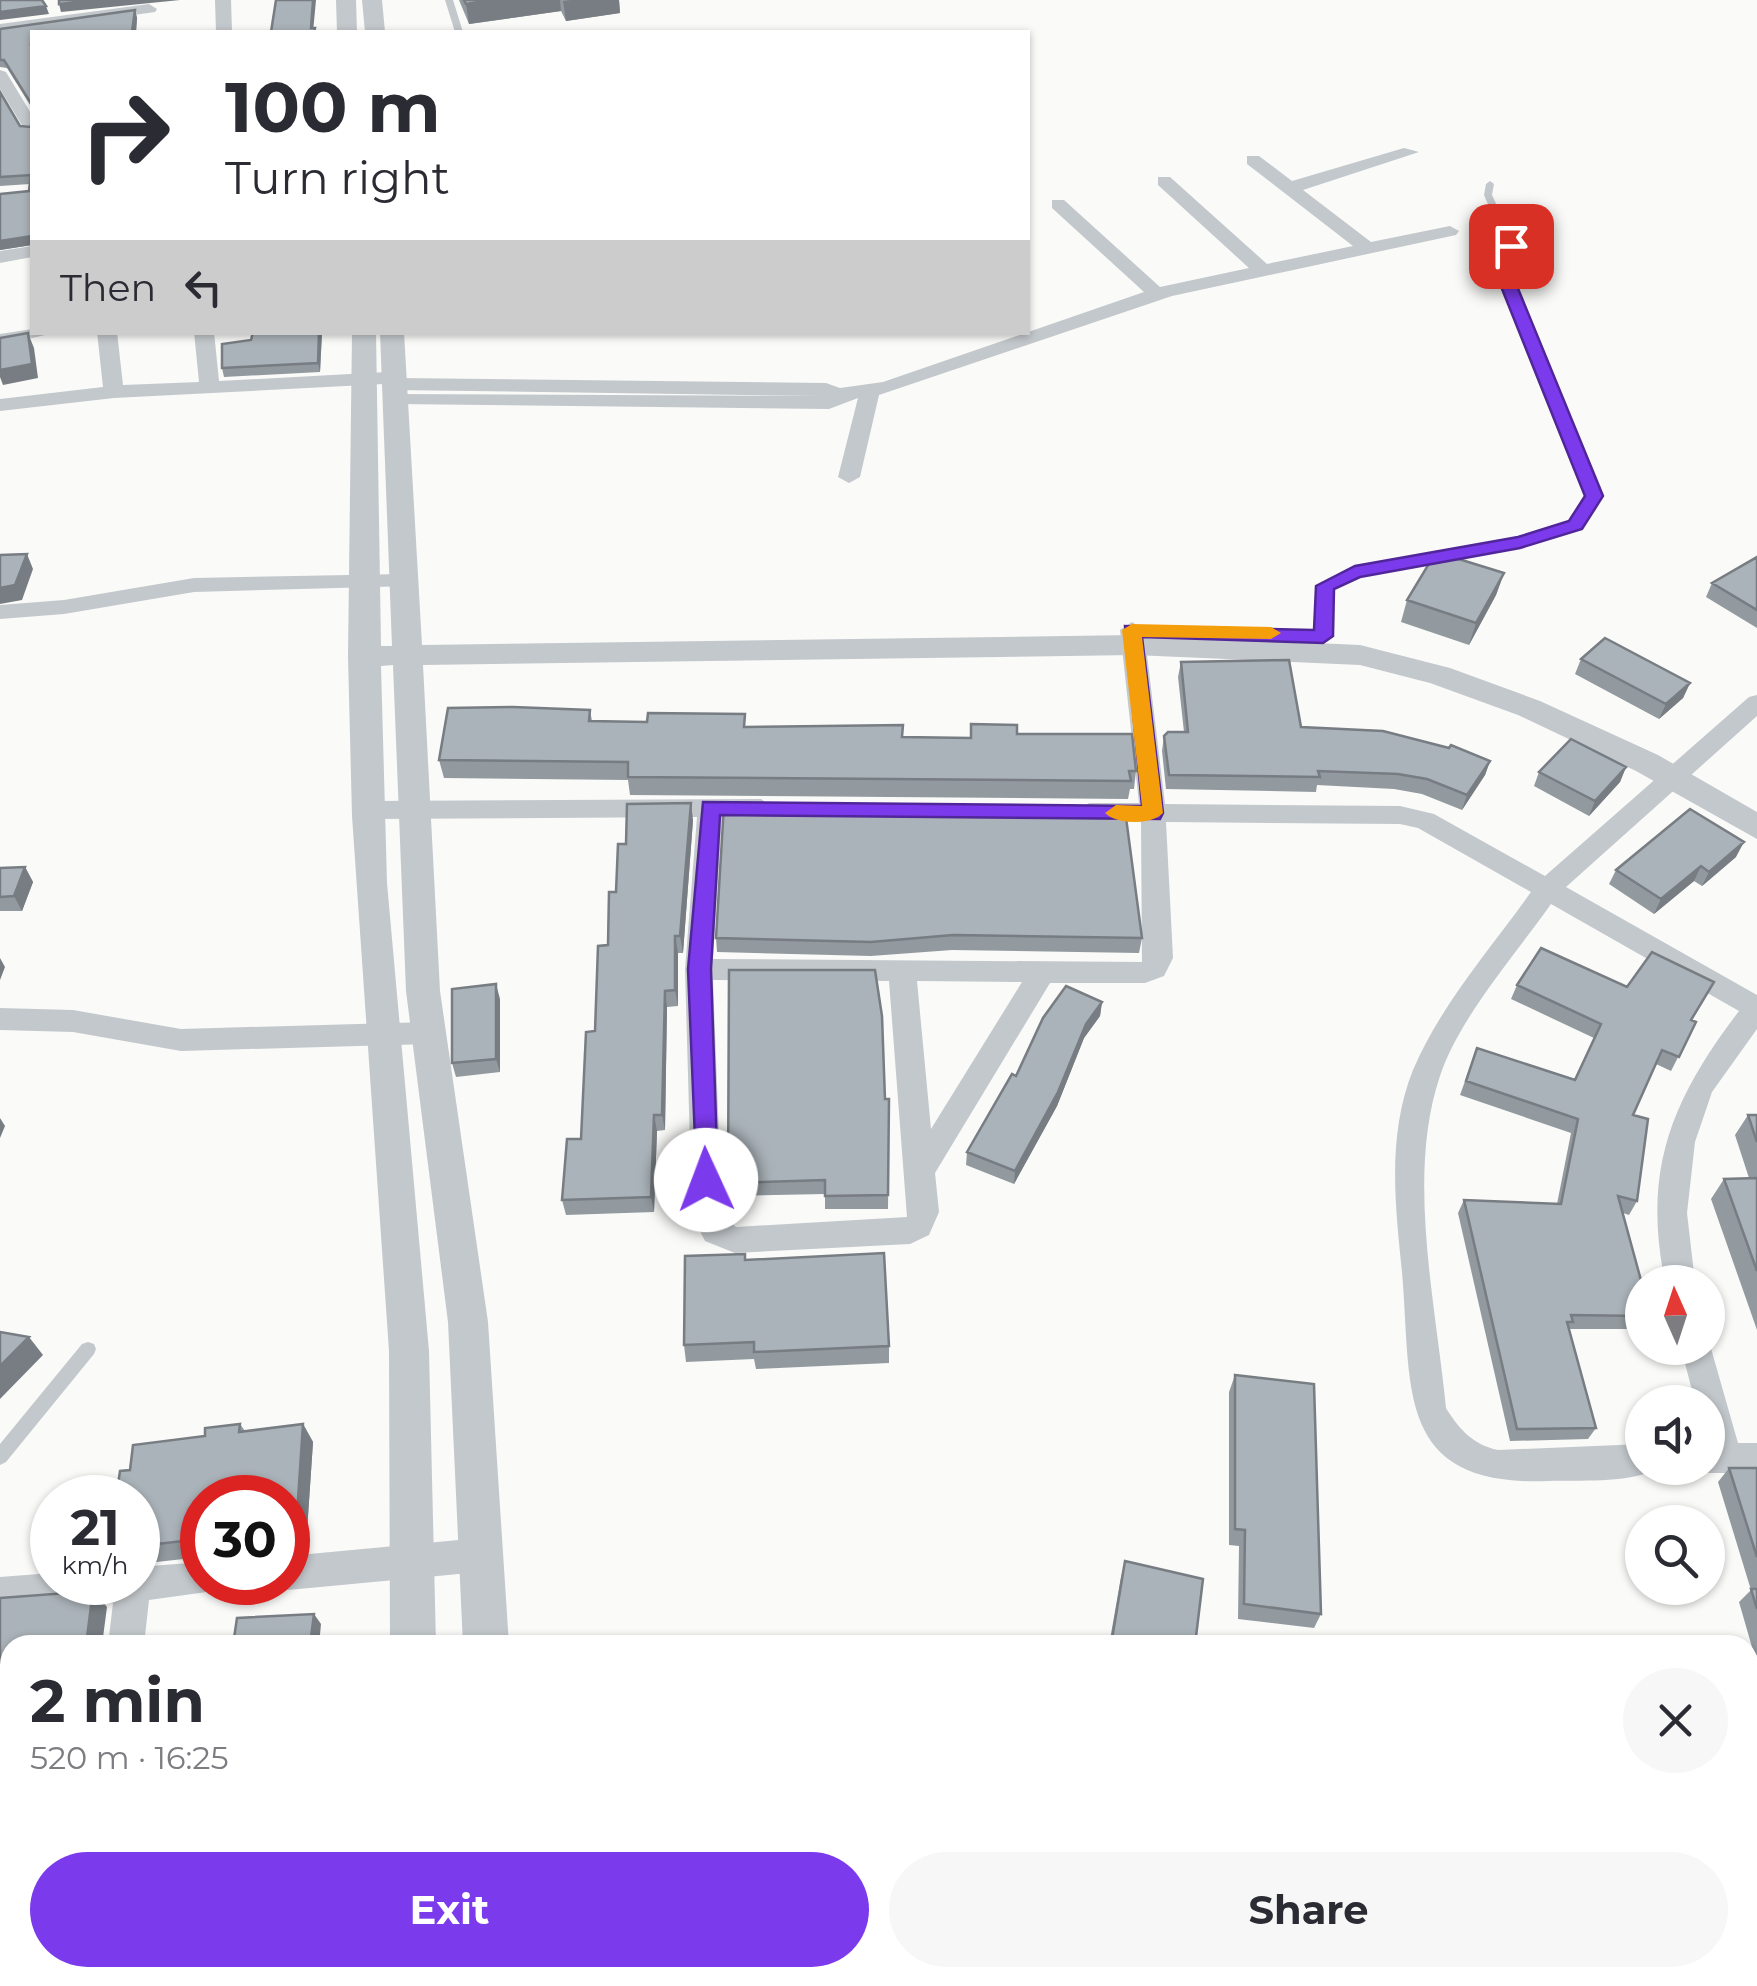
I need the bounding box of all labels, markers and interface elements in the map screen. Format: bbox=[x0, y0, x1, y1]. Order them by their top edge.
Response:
text: 100 m bbox=[225, 64, 441, 150]
icon: right bbox=[60, 70, 190, 200]
text: Turn right bbox=[225, 150, 450, 205]
pin bbox=[1469, 204, 1554, 289]
icon: arrive bbox=[1484, 219, 1539, 274]
icon: left bbox=[176, 260, 231, 315]
text: Then bbox=[60, 264, 156, 311]
position arrow bbox=[654, 1128, 758, 1232]
north arrow bbox=[1625, 1265, 1725, 1365]
map controls bbox=[1625, 1265, 1725, 1605]
button: sound bbox=[1625, 1385, 1725, 1485]
speed limit sign: 30 bbox=[180, 1475, 310, 1605]
text: 21 bbox=[70, 1497, 120, 1558]
button: search bbox=[1625, 1505, 1725, 1605]
text: km/h bbox=[62, 1550, 128, 1580]
text: 2 min bbox=[30, 1664, 205, 1737]
button: close bbox=[1623, 1668, 1728, 1773]
text: 520 m · 16:25 bbox=[30, 1738, 229, 1777]
button: Exit bbox=[30, 1852, 869, 1967]
button: Share bbox=[889, 1852, 1728, 1967]

